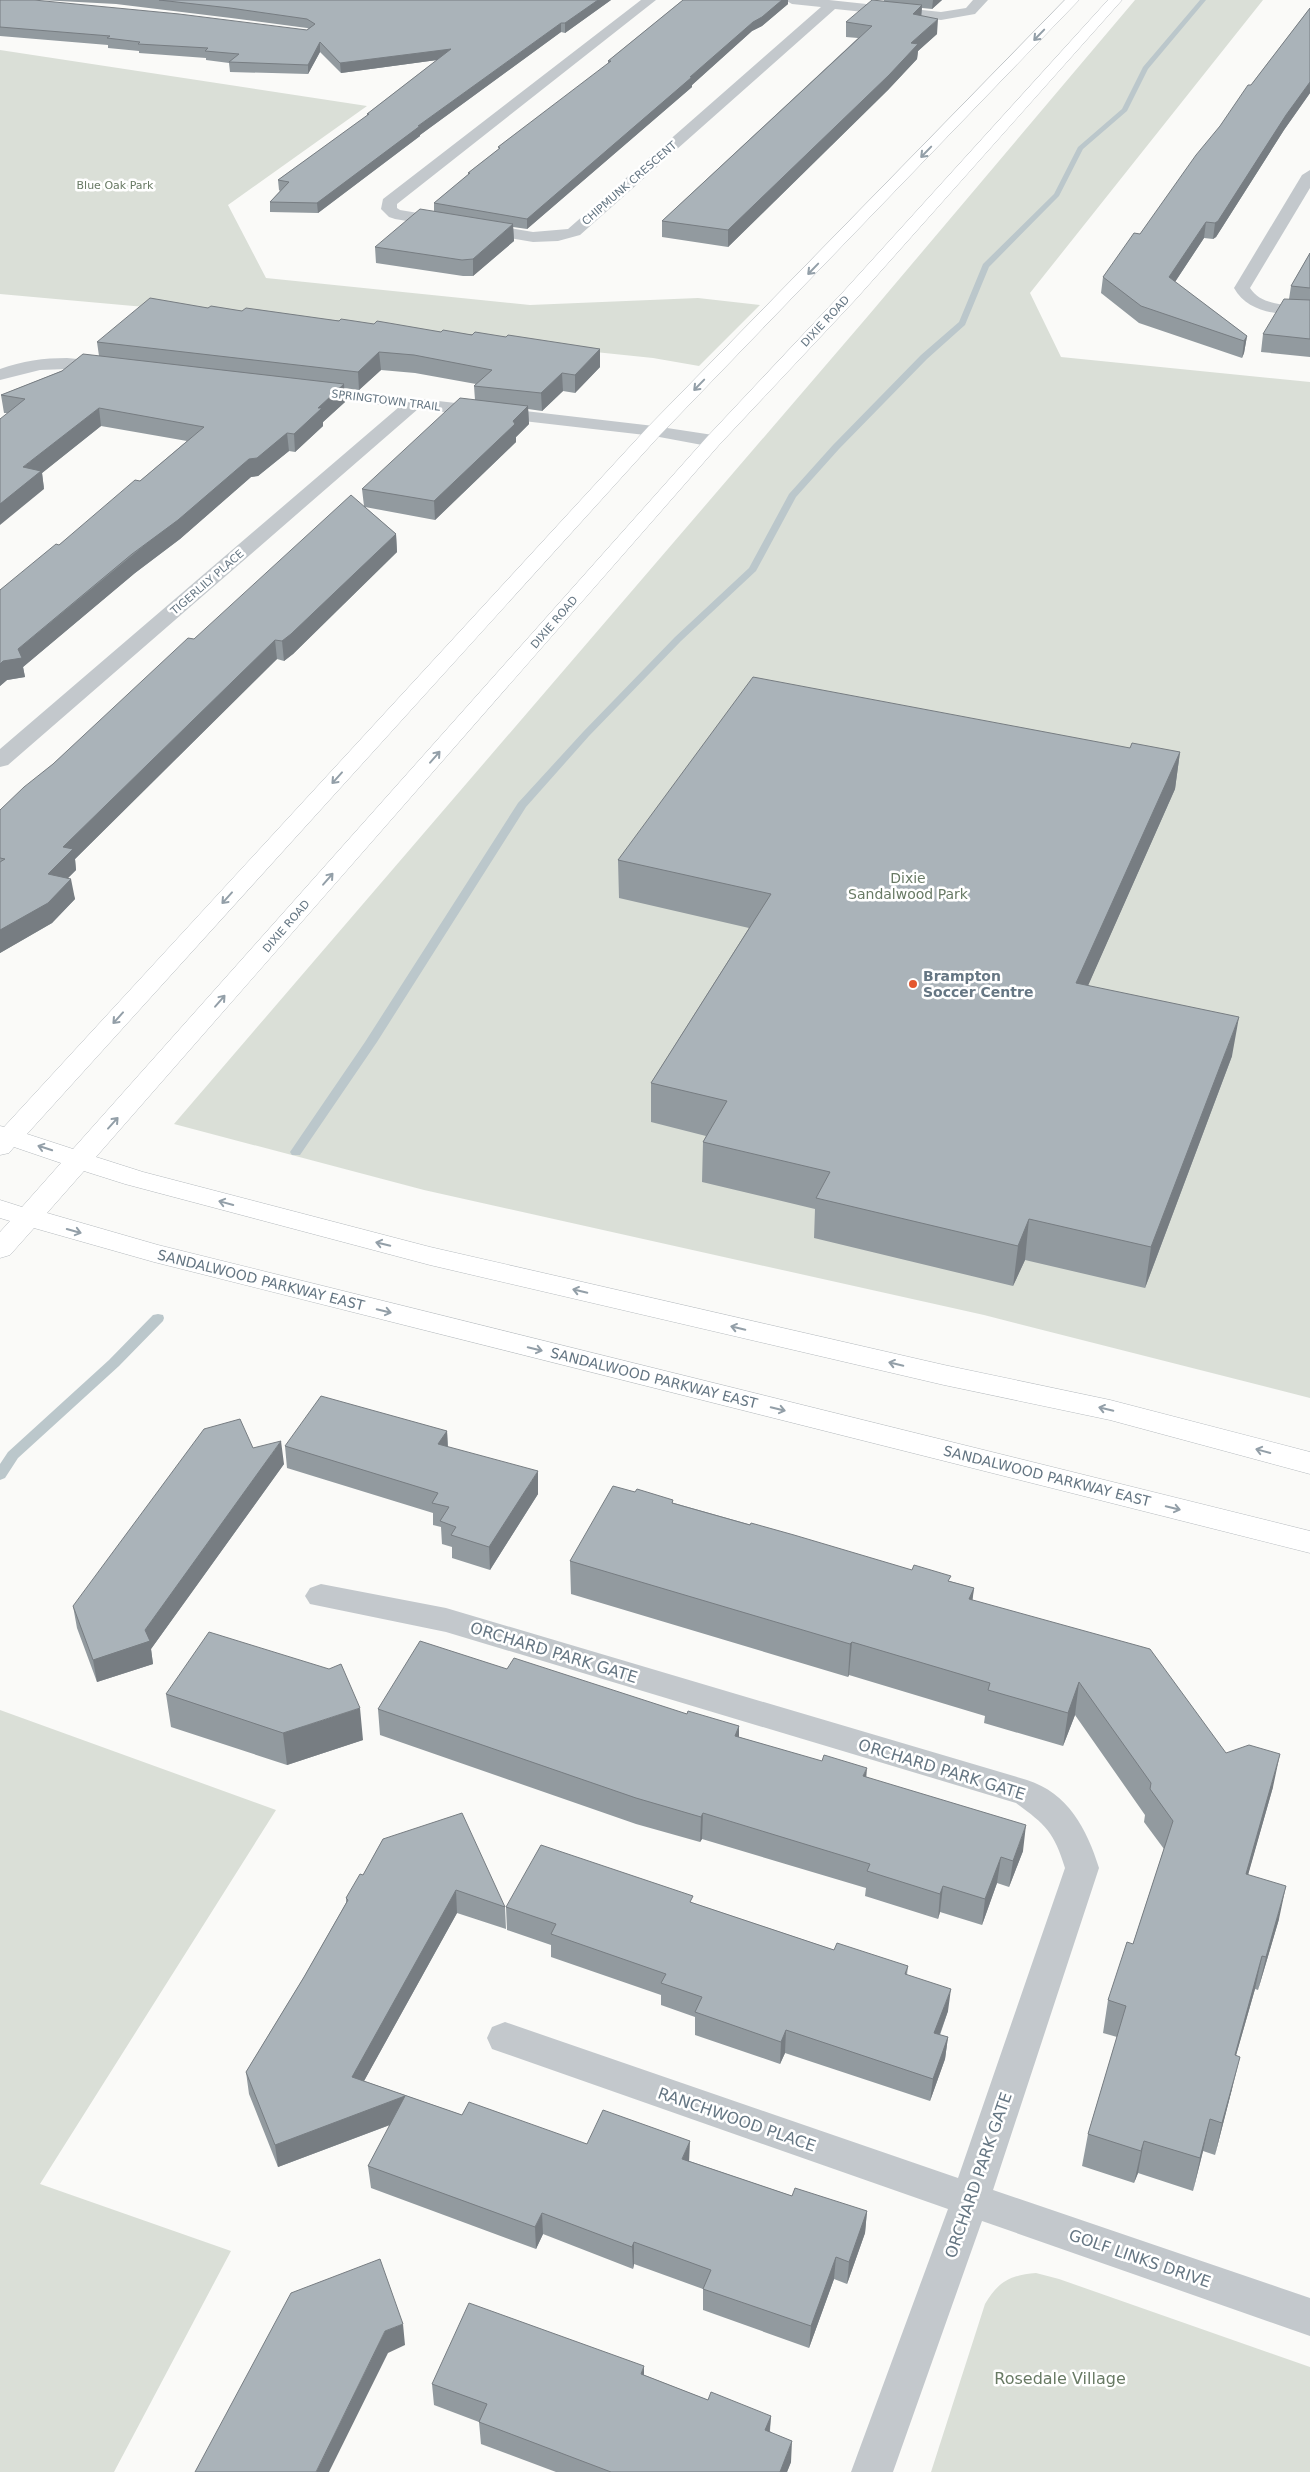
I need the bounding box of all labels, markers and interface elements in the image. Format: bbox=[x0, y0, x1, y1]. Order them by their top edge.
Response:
one-way arrow bbox=[1033, 29, 1045, 42]
street label: CHIPMUNK CRESCENT bbox=[579, 139, 680, 228]
one-way arrow bbox=[920, 146, 932, 158]
park label: Blue Oak Park bbox=[77, 179, 154, 192]
one-way arrow bbox=[807, 263, 819, 275]
street label: DIXIE ROAD bbox=[798, 293, 852, 350]
one-way arrow bbox=[693, 379, 705, 391]
street label: SPRINGTOWN TRAIL bbox=[331, 387, 442, 414]
street label: TIGERLILY PLACE bbox=[167, 547, 246, 618]
street label: DIXIE ROAD bbox=[528, 594, 581, 651]
one-way arrow bbox=[429, 750, 441, 763]
one-way arrow bbox=[331, 772, 343, 785]
park label: Dixie Sandalwood Park bbox=[848, 870, 969, 902]
one-way arrow bbox=[322, 872, 333, 885]
one-way arrow bbox=[221, 892, 233, 905]
street label: DIXIE ROAD bbox=[260, 898, 313, 955]
place label: Brampton Soccer Centre bbox=[923, 968, 1033, 1000]
marker: Brampton Soccer Centre bbox=[907, 978, 919, 990]
one-way arrow bbox=[214, 994, 226, 1007]
one-way arrow bbox=[112, 1012, 123, 1025]
one-way arrow bbox=[107, 1116, 119, 1129]
one-way arrow bbox=[38, 1142, 54, 1152]
one-way arrow bbox=[218, 1197, 234, 1207]
one-way arrow bbox=[66, 1226, 82, 1236]
one-way arrow bbox=[375, 1239, 391, 1248]
street label: SANDALWOOD PARKWAY EAST bbox=[156, 1246, 367, 1314]
one-way arrow bbox=[572, 1286, 588, 1295]
one-way arrow bbox=[376, 1306, 392, 1316]
one-way arrow bbox=[730, 1323, 746, 1332]
one-way arrow bbox=[527, 1344, 543, 1354]
street label: SANDALWOOD PARKWAY EAST bbox=[549, 1344, 760, 1412]
one-way arrow bbox=[889, 1359, 905, 1368]
one-way arrow bbox=[1098, 1404, 1114, 1413]
one-way arrow bbox=[769, 1405, 785, 1414]
street label: SANDALWOOD PARKWAY EAST bbox=[942, 1442, 1153, 1510]
one-way arrow bbox=[1255, 1445, 1271, 1455]
one-way arrow bbox=[1165, 1503, 1181, 1513]
street label: ORCHARD PARK GATE bbox=[468, 1618, 640, 1687]
street label: ORCHARD PARK GATE bbox=[856, 1735, 1028, 1804]
street label: RANCHWOOD PLACE bbox=[655, 2083, 818, 2155]
street label: ORCHARD PARK GATE bbox=[941, 2090, 1016, 2260]
street label: GOLF LINKS DRIVE bbox=[1066, 2225, 1213, 2292]
park label: Rosedale Village bbox=[994, 2369, 1126, 2388]

